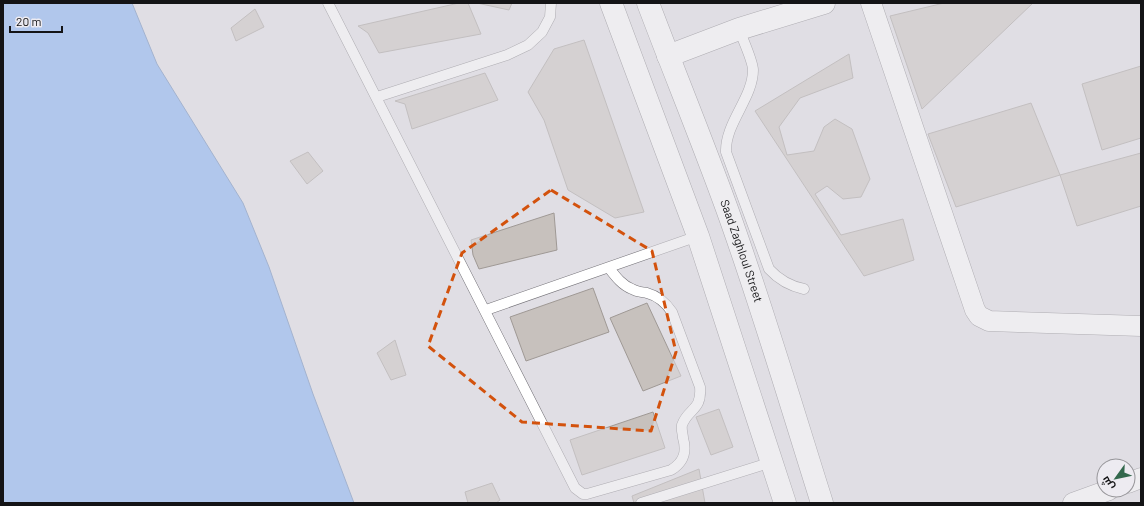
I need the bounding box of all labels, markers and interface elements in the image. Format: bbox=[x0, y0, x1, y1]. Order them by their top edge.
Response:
scale bar bbox=[10, 8, 62, 34]
text: 20 m bbox=[16, 14, 42, 28]
street label: Saad Zaghloul Street bbox=[718, 197, 766, 304]
north arrow bbox=[1096, 458, 1136, 498]
text: ش bbox=[1098, 474, 1117, 493]

